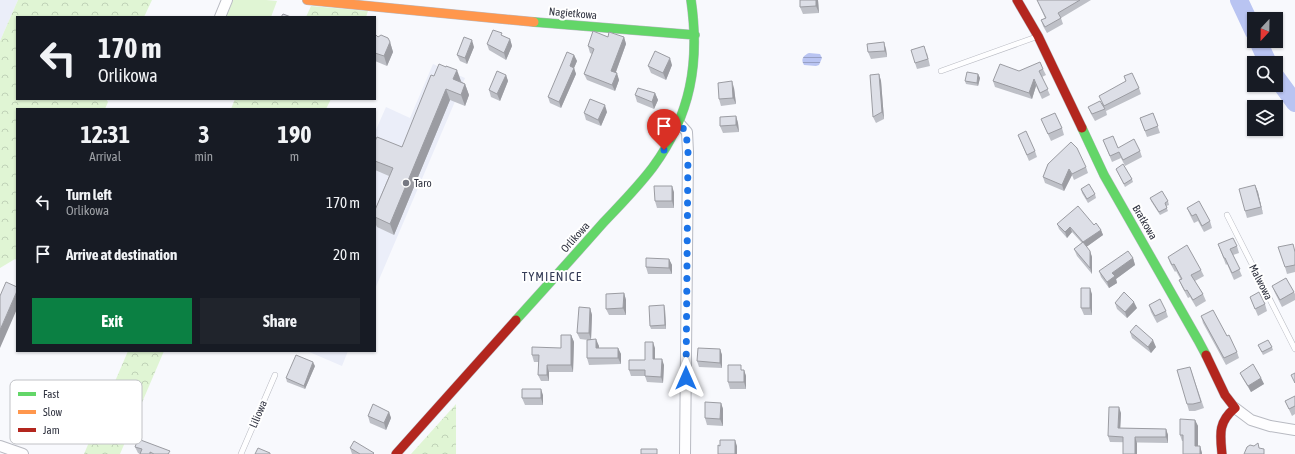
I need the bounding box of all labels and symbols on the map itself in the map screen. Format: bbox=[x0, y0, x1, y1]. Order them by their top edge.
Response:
street label: Nagietkowa bbox=[548, 5, 598, 21]
north arrow bbox=[1247, 12, 1283, 48]
pin bbox=[647, 109, 681, 150]
place label: Taro bbox=[414, 177, 432, 189]
marker: Taro bbox=[401, 178, 411, 188]
street label: Bratkowa bbox=[1130, 203, 1160, 241]
street label: Orlikowa bbox=[558, 219, 592, 255]
street label: Malwowa bbox=[1247, 262, 1275, 302]
district label: TYMIENICE bbox=[522, 269, 582, 284]
position arrow bbox=[665, 357, 707, 399]
legend bbox=[10, 380, 142, 444]
text: Fast bbox=[43, 388, 59, 400]
street label: Liliowa bbox=[247, 398, 269, 430]
text: Slow bbox=[43, 406, 62, 418]
text: Jam bbox=[43, 424, 60, 436]

